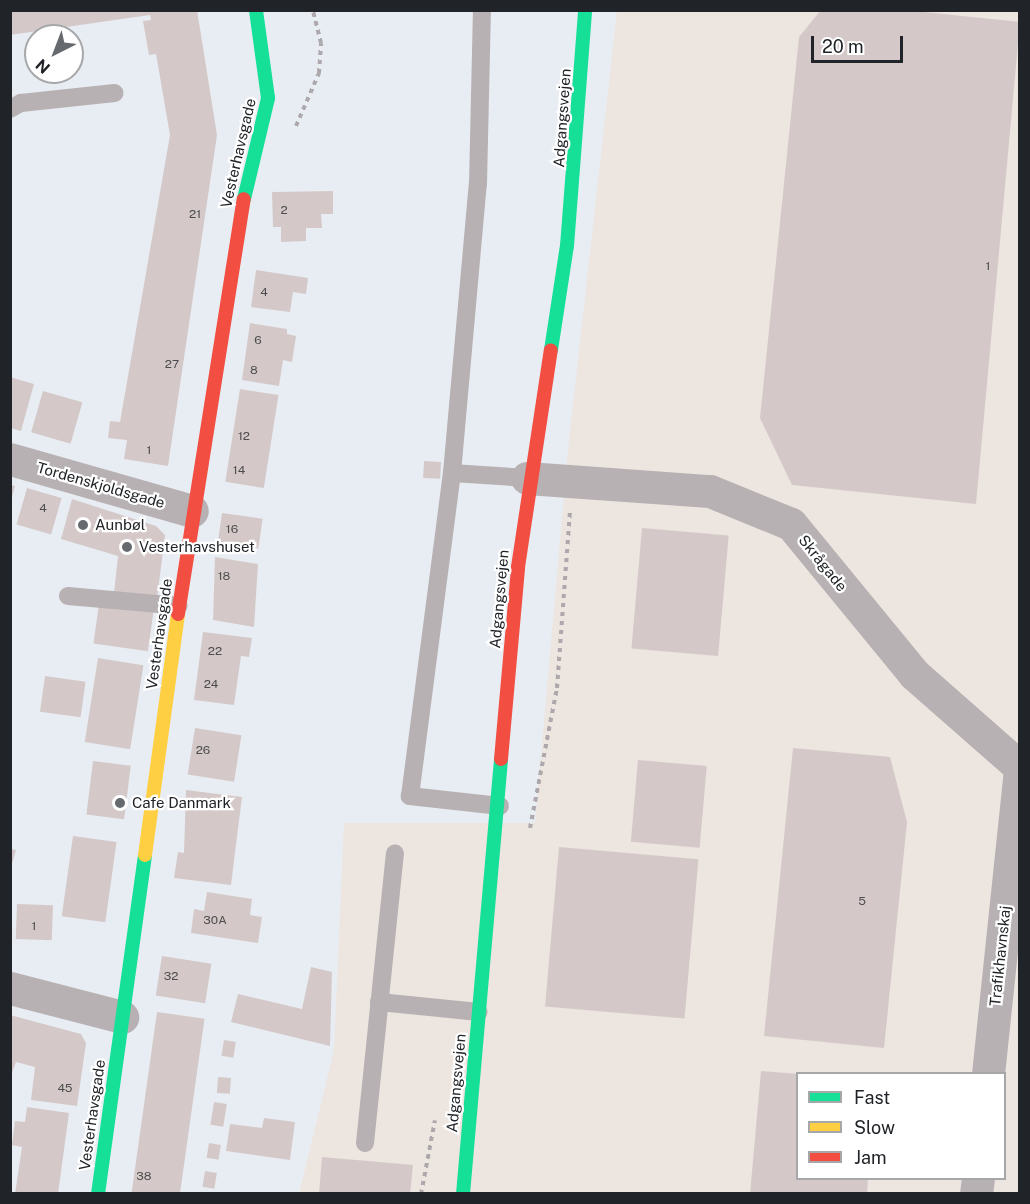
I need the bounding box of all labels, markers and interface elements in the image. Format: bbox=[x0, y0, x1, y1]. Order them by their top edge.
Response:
north arrow bbox=[24, 24, 84, 84]
scale bar bbox=[814, 24, 906, 62]
text: 20 m bbox=[822, 36, 864, 57]
text: N bbox=[32, 55, 54, 78]
street label: Adgangsvejen bbox=[550, 68, 574, 168]
street label: Vesterhavsgade bbox=[217, 97, 259, 209]
house number: 2 bbox=[280, 204, 288, 218]
house number: 21 bbox=[189, 208, 201, 222]
house number: 1 bbox=[986, 260, 990, 274]
house number: 4 bbox=[260, 286, 268, 300]
house number: 6 bbox=[254, 334, 262, 348]
house number: 27 bbox=[165, 358, 179, 372]
house number: 8 bbox=[250, 364, 258, 378]
house number: 12 bbox=[238, 430, 250, 444]
house number: 1 bbox=[147, 444, 151, 458]
street label: Tordenskjoldsgade bbox=[35, 458, 167, 512]
house number: 14 bbox=[233, 464, 245, 478]
house number: 4 bbox=[39, 502, 47, 516]
place label: Aunbøl bbox=[95, 516, 145, 534]
marker: Aunbøl bbox=[76, 518, 90, 532]
house number: 16 bbox=[226, 523, 238, 537]
street label: Skrågade bbox=[795, 531, 851, 595]
place label: Vesterhavshuset bbox=[139, 538, 255, 556]
marker: Vesterhavshuset bbox=[120, 540, 134, 554]
street label: Adgangsvejen bbox=[486, 549, 512, 649]
house number: 18 bbox=[218, 570, 230, 584]
street label: Vesterhavsgade bbox=[142, 577, 176, 691]
house number: 22 bbox=[208, 645, 222, 659]
house number: 24 bbox=[204, 678, 218, 692]
house number: 26 bbox=[196, 744, 210, 758]
place label: Cafe Danmark bbox=[132, 794, 231, 812]
marker: Cafe Danmark bbox=[113, 796, 127, 810]
house number: 5 bbox=[858, 895, 866, 909]
street label: Trafikhavnskaj bbox=[986, 905, 1014, 1007]
house number: 30A bbox=[203, 914, 227, 928]
house number: 1 bbox=[32, 920, 36, 934]
house number: 32 bbox=[164, 970, 178, 984]
street label: Adgangsvejen bbox=[443, 1033, 469, 1133]
street label: Vesterhavsgade bbox=[75, 1058, 109, 1172]
legend bbox=[796, 1072, 1006, 1180]
house number: 45 bbox=[57, 1082, 73, 1096]
text: Fast bbox=[854, 1087, 890, 1108]
text: Slow bbox=[854, 1117, 895, 1138]
text: Jam bbox=[854, 1147, 887, 1168]
house number: 38 bbox=[136, 1170, 152, 1184]

